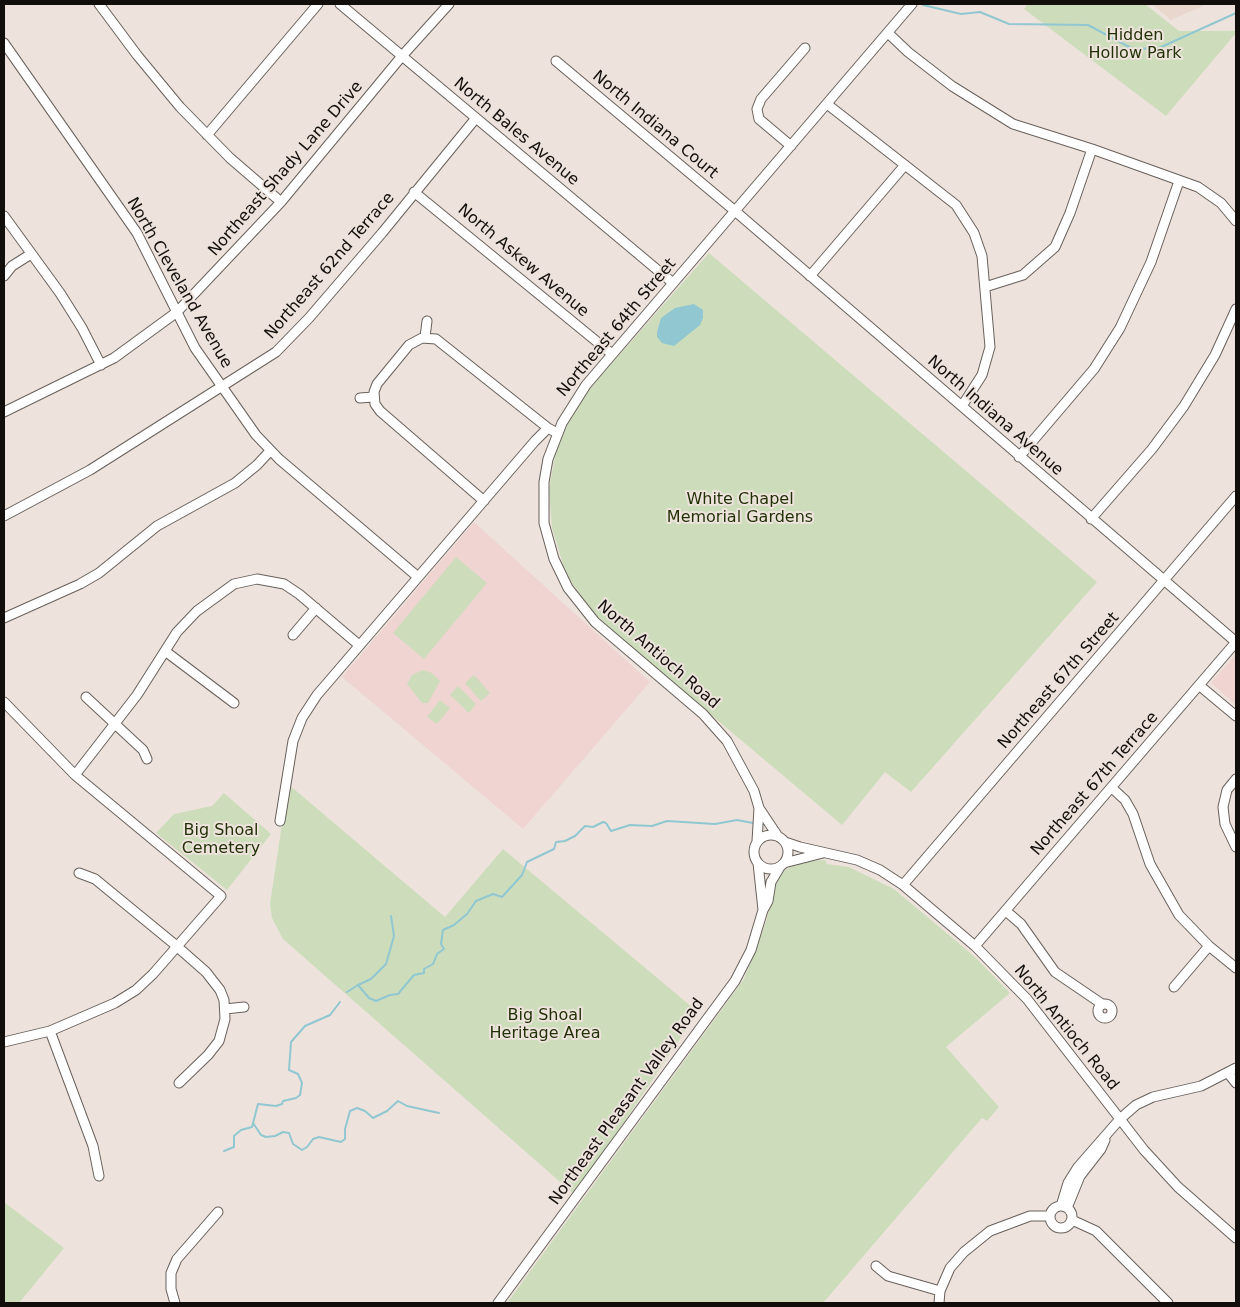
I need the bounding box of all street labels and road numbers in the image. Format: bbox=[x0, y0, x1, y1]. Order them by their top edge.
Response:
street label: North Indiana Court bbox=[588, 67, 722, 183]
street label: North Bales Avenue bbox=[449, 74, 583, 190]
street label: Northeast Shady Lane Drive bbox=[205, 78, 367, 260]
street label: Northeast 62nd Terrace bbox=[261, 189, 399, 343]
street label: North Cleveland Avenue bbox=[122, 194, 236, 372]
street label: North Askew Avenue bbox=[454, 201, 592, 321]
street label: Northeast 64th Street bbox=[554, 255, 680, 401]
street label: North Indiana Avenue bbox=[923, 352, 1067, 480]
street label: North Antioch Road bbox=[593, 597, 723, 713]
street label: Northeast 67th Street bbox=[994, 609, 1124, 753]
street label: Northeast 67th Terrace bbox=[1027, 708, 1163, 860]
street label: North Antioch Road bbox=[1010, 961, 1122, 1095]
street label: Northeast Pleasant Valley Road bbox=[546, 995, 708, 1209]

